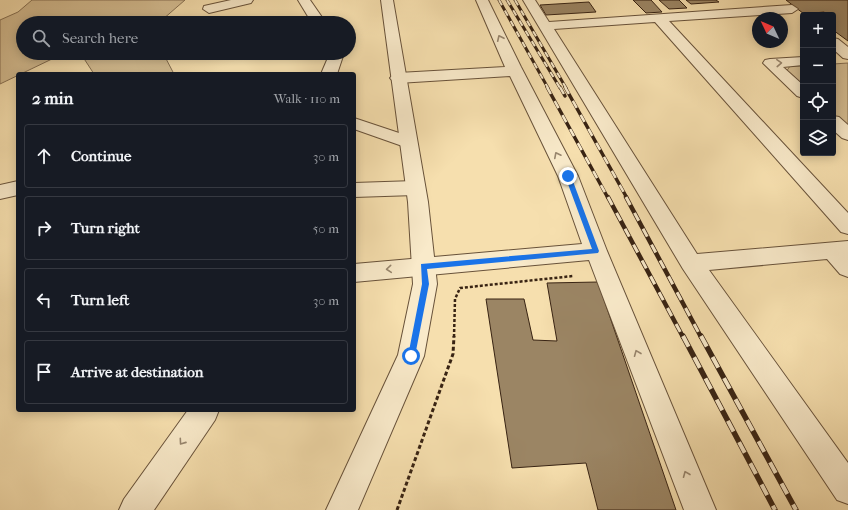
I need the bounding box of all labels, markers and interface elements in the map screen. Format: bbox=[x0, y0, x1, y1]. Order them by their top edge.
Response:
north arrow bbox=[752, 12, 788, 48]
map controls bbox=[800, 12, 836, 156]
button: + bbox=[800, 12, 836, 48]
search box bbox=[16, 16, 356, 60]
icon: search bbox=[30, 27, 52, 49]
text: Search here bbox=[62, 29, 138, 47]
one-way arrow bbox=[497, 35, 505, 43]
button: − bbox=[800, 48, 836, 84]
one-way arrow bbox=[776, 59, 782, 67]
button: locate bbox=[800, 84, 836, 120]
text: 2 min bbox=[32, 88, 73, 108]
text: Walk · 110 m bbox=[274, 91, 340, 106]
button: layers bbox=[800, 120, 836, 156]
icon: ahead bbox=[33, 145, 55, 167]
text: Continue bbox=[71, 147, 131, 165]
text: 30 m bbox=[313, 149, 339, 164]
one-way arrow bbox=[554, 152, 562, 159]
route end bbox=[559, 167, 577, 185]
icon: right bbox=[33, 217, 55, 239]
text: Turn right bbox=[71, 219, 140, 237]
text: 50 m bbox=[313, 221, 339, 236]
one-way arrow bbox=[386, 265, 392, 274]
icon: left bbox=[33, 289, 55, 311]
text: Turn left bbox=[71, 291, 129, 309]
text: 30 m bbox=[313, 293, 339, 308]
route start bbox=[402, 347, 420, 365]
one-way arrow bbox=[634, 350, 642, 357]
icon: arrive bbox=[33, 361, 55, 383]
text: Arrive at destination bbox=[71, 363, 203, 381]
one-way arrow bbox=[179, 438, 187, 445]
one-way arrow bbox=[682, 470, 690, 477]

